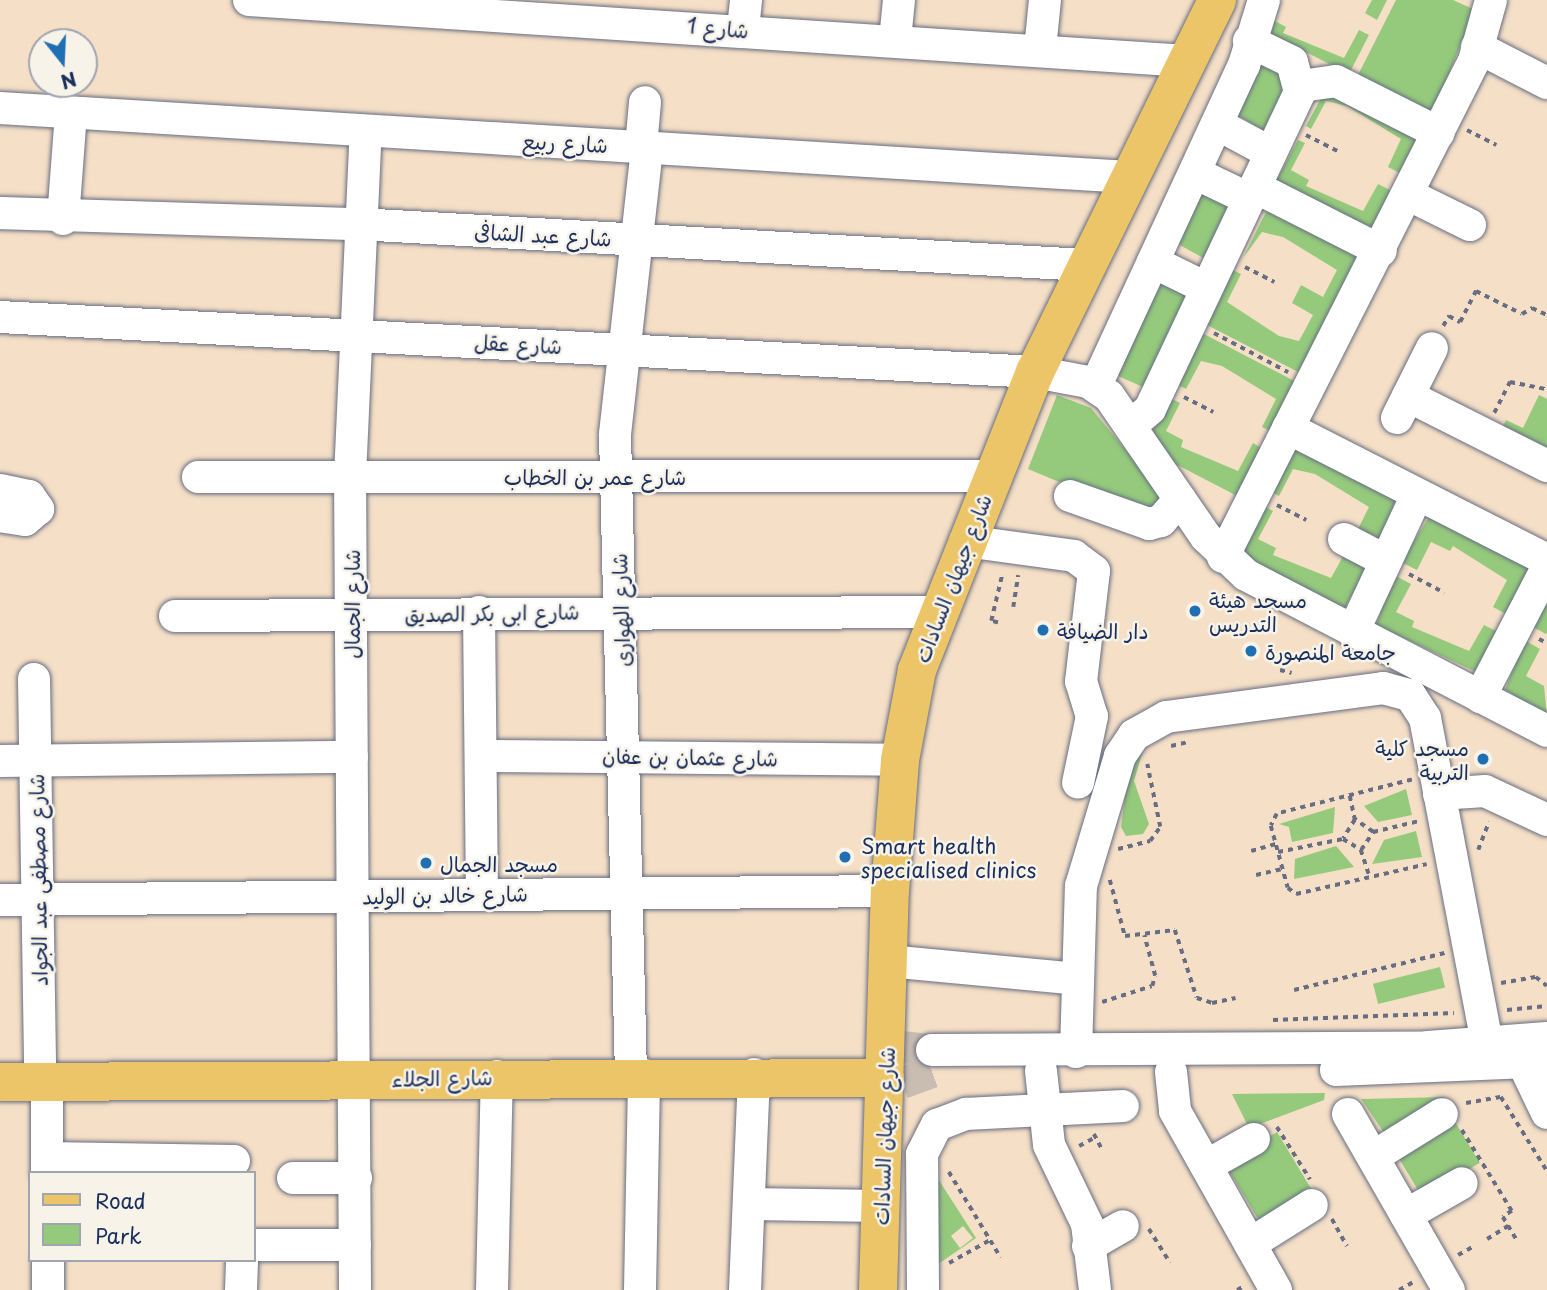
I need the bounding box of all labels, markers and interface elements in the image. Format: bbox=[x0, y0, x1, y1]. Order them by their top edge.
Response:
street label: شارع 1 bbox=[686, 12, 750, 42]
north arrow bbox=[28, 28, 98, 98]
text: N bbox=[57, 65, 80, 97]
street label: شارع ربيع bbox=[521, 127, 609, 157]
street label: شارع عبد الشافى bbox=[474, 218, 612, 250]
street label: شارع عقل bbox=[473, 328, 563, 358]
street label: شارع عمر بن الخطاب bbox=[504, 463, 686, 489]
street label: شارع جيهان السادات bbox=[908, 490, 996, 666]
street label: شارع الجمال bbox=[338, 549, 364, 659]
street label: شارع الهوارى bbox=[605, 553, 635, 667]
place label: مسجد هيئة التدريس bbox=[1209, 586, 1307, 636]
street label: شارع ابى بكر الصديق bbox=[404, 598, 580, 626]
marker: مسجد هيئة التدريس bbox=[1187, 603, 1203, 619]
place label: دار الضيافة bbox=[1057, 617, 1149, 643]
marker: دار الضيافة bbox=[1035, 622, 1051, 638]
place label: جامعة المنصورة bbox=[1265, 638, 1396, 664]
marker: جامعة المنصورة bbox=[1243, 643, 1259, 659]
place label: مسجد كلية التربية bbox=[1375, 734, 1469, 784]
street label: شارع عثمان بن عفان bbox=[602, 742, 778, 770]
marker: مسجد كلية التربية bbox=[1475, 751, 1491, 767]
street label: شارع مصطفى عبد الجواد bbox=[23, 774, 51, 986]
place label: Smart health specialised clinics bbox=[861, 832, 1037, 882]
marker: Smart health specialised clinics bbox=[835, 847, 855, 867]
place label: مسجد الجمال bbox=[440, 850, 558, 876]
marker: مسجد الجمال bbox=[418, 855, 434, 871]
street label: شارع خالد بن الوليد bbox=[362, 880, 528, 908]
street label: شارع جيهان السادات bbox=[867, 1046, 899, 1226]
street label: شارع الجلاء bbox=[391, 1064, 493, 1090]
legend bbox=[28, 1171, 256, 1262]
text: Road bbox=[95, 1184, 146, 1216]
text: Park bbox=[95, 1219, 142, 1251]

